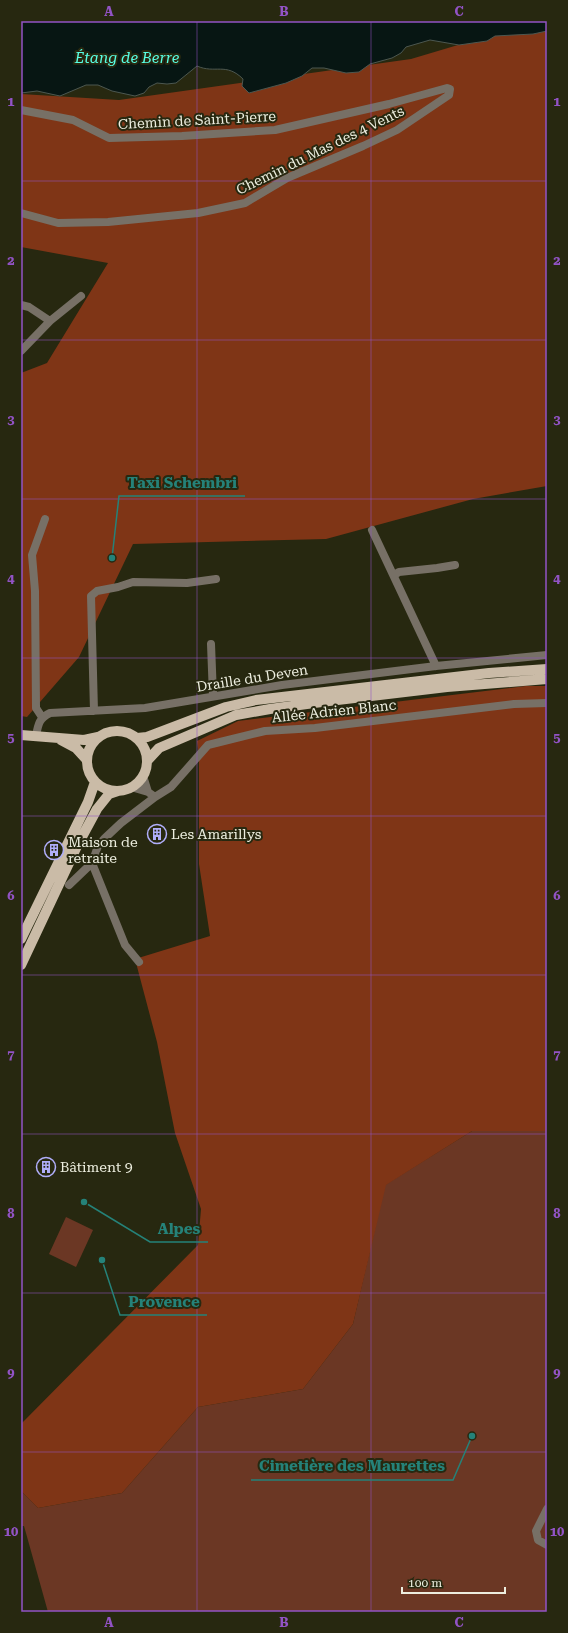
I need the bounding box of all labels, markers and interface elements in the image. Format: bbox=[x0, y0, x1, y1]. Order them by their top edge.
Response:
text: A bbox=[104, 4, 114, 19]
text: B bbox=[279, 4, 289, 19]
text: C bbox=[454, 4, 464, 19]
water label: Étang de Berre bbox=[74, 49, 180, 67]
text: 1 bbox=[7, 94, 15, 109]
text: 1 bbox=[553, 94, 561, 109]
street label: Chemin du Mas des 4 Vents bbox=[234, 102, 407, 198]
street label: Chemin de Saint-Pierre bbox=[118, 108, 277, 132]
text: 2 bbox=[7, 253, 15, 268]
text: 2 bbox=[553, 253, 561, 268]
text: 3 bbox=[7, 412, 15, 427]
text: 3 bbox=[553, 412, 561, 427]
callout: Taxi Schembri bbox=[119, 469, 245, 496]
text: Taxi Schembri bbox=[127, 474, 237, 492]
text: 4 bbox=[7, 571, 15, 586]
text: 4 bbox=[553, 571, 561, 586]
street label: Draille du Deven bbox=[195, 661, 309, 695]
street label: Allée Adrien Blanc bbox=[271, 696, 397, 725]
text: 5 bbox=[7, 730, 15, 745]
text: 5 bbox=[553, 730, 561, 745]
building icon: Les Amarillys bbox=[146, 823, 168, 845]
place label: Les Amarillys bbox=[171, 826, 262, 842]
place label: Maison de retraite bbox=[68, 834, 138, 866]
building icon: Maison de retraite bbox=[43, 839, 65, 861]
text: 6 bbox=[7, 888, 15, 903]
text: 6 bbox=[553, 888, 561, 903]
text: 7 bbox=[7, 1047, 15, 1062]
text: 7 bbox=[553, 1047, 561, 1062]
building icon: Bâtiment 9 bbox=[35, 1156, 57, 1178]
place label: Bâtiment 9 bbox=[60, 1159, 133, 1175]
text: 8 bbox=[7, 1206, 15, 1221]
text: 8 bbox=[553, 1206, 561, 1221]
callout: Alpes bbox=[150, 1215, 208, 1242]
text: Alpes bbox=[158, 1220, 201, 1238]
callout: Provence bbox=[120, 1288, 207, 1315]
text: Provence bbox=[128, 1293, 200, 1311]
text: 9 bbox=[7, 1365, 15, 1380]
text: 9 bbox=[553, 1365, 561, 1380]
callout: Cimetière des Maurettes bbox=[251, 1453, 453, 1480]
text: Cimetière des Maurettes bbox=[259, 1457, 445, 1475]
text: 10 bbox=[4, 1524, 18, 1539]
text: 10 bbox=[550, 1524, 564, 1539]
scale bar bbox=[402, 1569, 505, 1595]
text: 100 m bbox=[408, 1576, 442, 1590]
text: A bbox=[104, 1615, 114, 1630]
text: B bbox=[279, 1615, 289, 1630]
text: C bbox=[454, 1615, 464, 1630]

